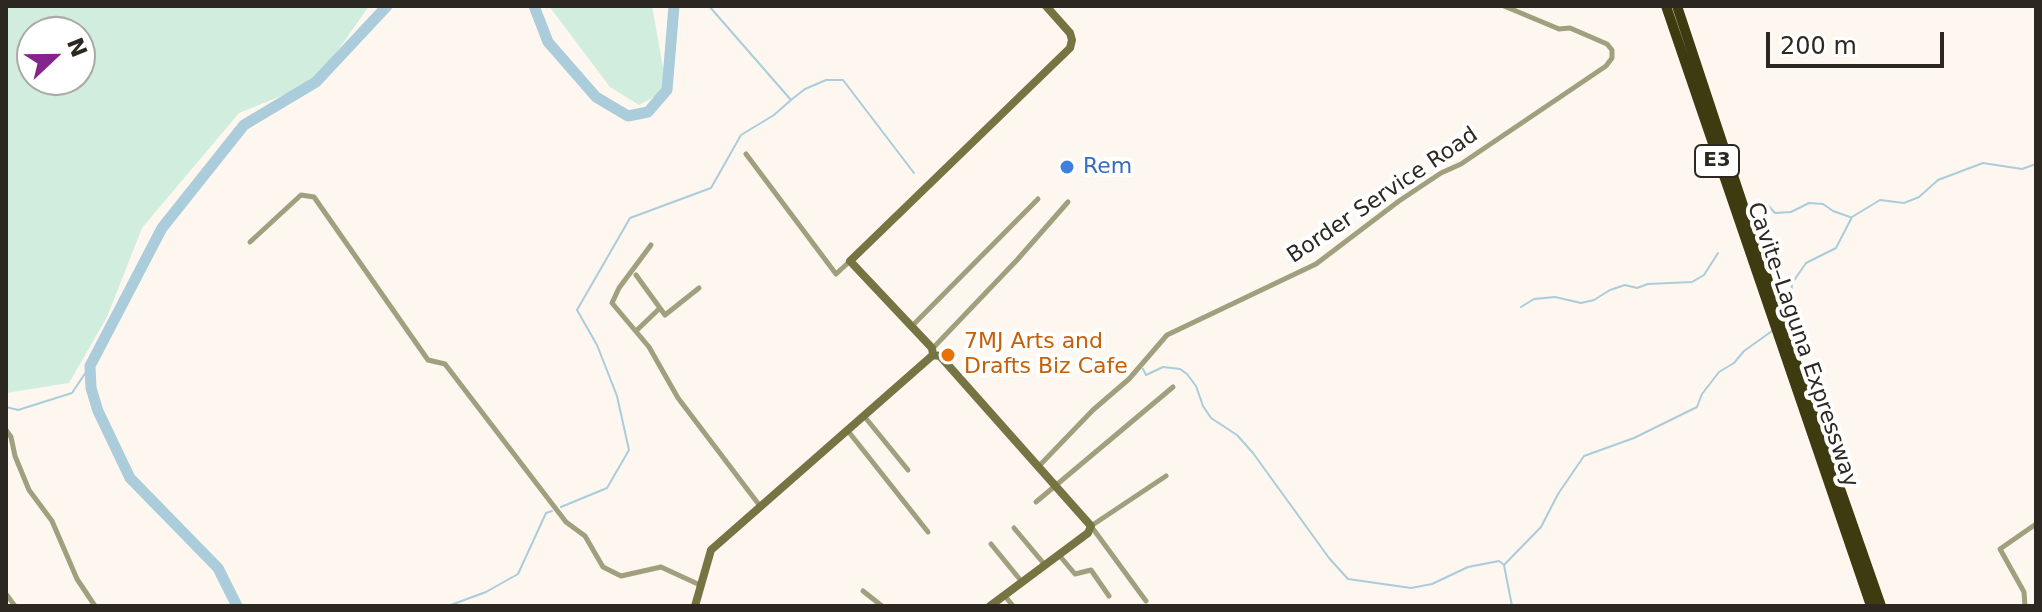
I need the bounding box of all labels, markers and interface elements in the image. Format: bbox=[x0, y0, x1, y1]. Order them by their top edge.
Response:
north arrow bbox=[16, 16, 96, 96]
scale bar bbox=[1770, 16, 1948, 66]
text: 200 m bbox=[1780, 32, 1857, 60]
text: N bbox=[62, 34, 92, 61]
street label: Border Service Road bbox=[1283, 122, 1483, 270]
road number: E3 bbox=[1695, 145, 1739, 177]
place label: Rem bbox=[1083, 154, 1132, 180]
marker: Rem bbox=[1058, 158, 1076, 176]
street label: Cavite–Laguna Expressway bbox=[1741, 199, 1863, 491]
place label: 7MJ Arts and Drafts Biz Cafe bbox=[964, 329, 1128, 380]
marker: 7MJ Arts and Drafts Biz Cafe bbox=[939, 346, 957, 364]

